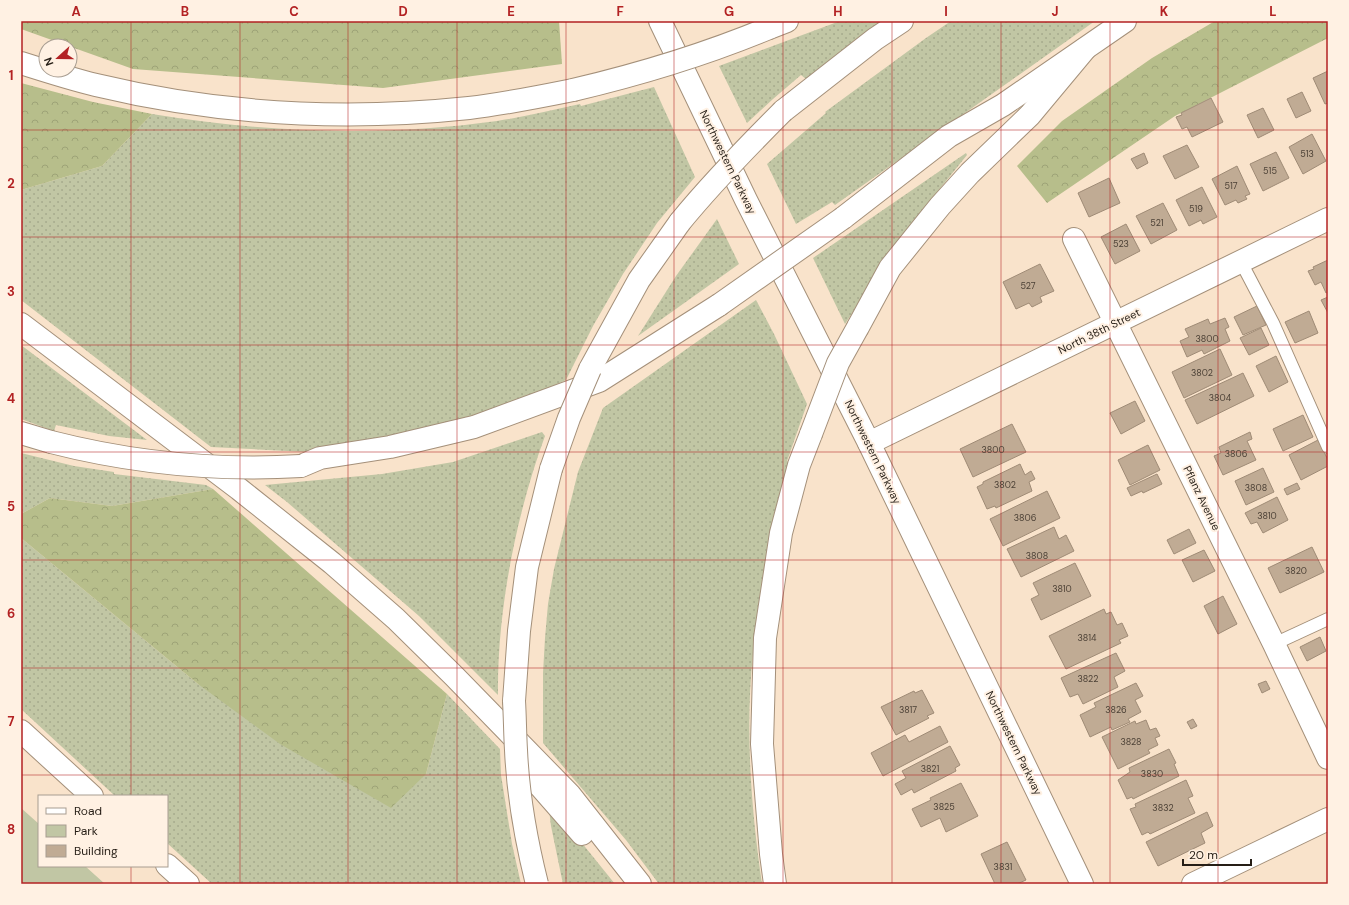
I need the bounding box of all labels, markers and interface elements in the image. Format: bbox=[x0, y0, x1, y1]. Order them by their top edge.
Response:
text: A bbox=[71, 3, 81, 20]
text: B bbox=[181, 3, 189, 20]
text: C bbox=[289, 3, 299, 20]
text: D bbox=[398, 3, 408, 20]
text: E bbox=[507, 3, 515, 20]
text: F bbox=[616, 3, 624, 20]
text: G bbox=[724, 3, 734, 20]
text: H bbox=[833, 3, 843, 20]
text: I bbox=[944, 3, 948, 20]
text: J bbox=[1051, 3, 1059, 20]
text: K bbox=[1160, 3, 1169, 20]
text: L bbox=[1269, 3, 1277, 20]
north arrow bbox=[38, 38, 78, 78]
text: N bbox=[41, 55, 57, 68]
text: 1 bbox=[9, 67, 13, 84]
street label: Northwestern Parkway bbox=[697, 108, 759, 216]
house number: 513 bbox=[1300, 148, 1314, 160]
house number: 515 bbox=[1263, 165, 1277, 177]
text: 2 bbox=[7, 175, 15, 192]
house number: 517 bbox=[1224, 180, 1238, 192]
house number: 519 bbox=[1189, 203, 1203, 215]
house number: 521 bbox=[1150, 217, 1164, 229]
house number: 523 bbox=[1113, 238, 1129, 250]
house number: 527 bbox=[1020, 280, 1036, 292]
text: 3 bbox=[7, 283, 15, 300]
street label: North 38th Street bbox=[1056, 305, 1142, 357]
house number: 3800 bbox=[1195, 333, 1219, 345]
house number: 3802 bbox=[1191, 367, 1213, 379]
text: 4 bbox=[7, 390, 15, 407]
house number: 3804 bbox=[1209, 392, 1232, 404]
street label: Northwestern Parkway bbox=[842, 398, 904, 506]
house number: 3800 bbox=[981, 444, 1005, 456]
house number: 3806 bbox=[1225, 448, 1248, 460]
street label: Pflanz Avenue bbox=[1180, 463, 1224, 533]
house number: 3802 bbox=[994, 479, 1016, 491]
house number: 3808 bbox=[1245, 482, 1267, 494]
text: 5 bbox=[7, 498, 15, 515]
house number: 3810 bbox=[1257, 510, 1277, 522]
house number: 3806 bbox=[1014, 512, 1037, 524]
house number: 3808 bbox=[1026, 550, 1048, 562]
house number: 3820 bbox=[1285, 565, 1307, 577]
house number: 3810 bbox=[1052, 583, 1072, 595]
text: 6 bbox=[7, 605, 15, 622]
house number: 3814 bbox=[1078, 632, 1097, 644]
house number: 3822 bbox=[1077, 673, 1099, 685]
street label: Northwestern Parkway bbox=[983, 689, 1045, 797]
house number: 3817 bbox=[899, 704, 917, 716]
house number: 3826 bbox=[1105, 704, 1127, 716]
text: 7 bbox=[8, 713, 15, 730]
house number: 3828 bbox=[1120, 736, 1142, 748]
house number: 3821 bbox=[921, 763, 940, 775]
house number: 3830 bbox=[1141, 768, 1163, 780]
legend bbox=[38, 795, 168, 867]
house number: 3825 bbox=[933, 801, 955, 813]
house number: 3832 bbox=[1152, 802, 1174, 814]
text: Road bbox=[74, 803, 102, 819]
text: 8 bbox=[7, 821, 15, 838]
text: Park bbox=[74, 823, 98, 839]
scale bar bbox=[1183, 841, 1251, 867]
text: Building bbox=[74, 843, 118, 859]
text: 20 m bbox=[1189, 847, 1218, 863]
house number: 3831 bbox=[994, 861, 1013, 873]

